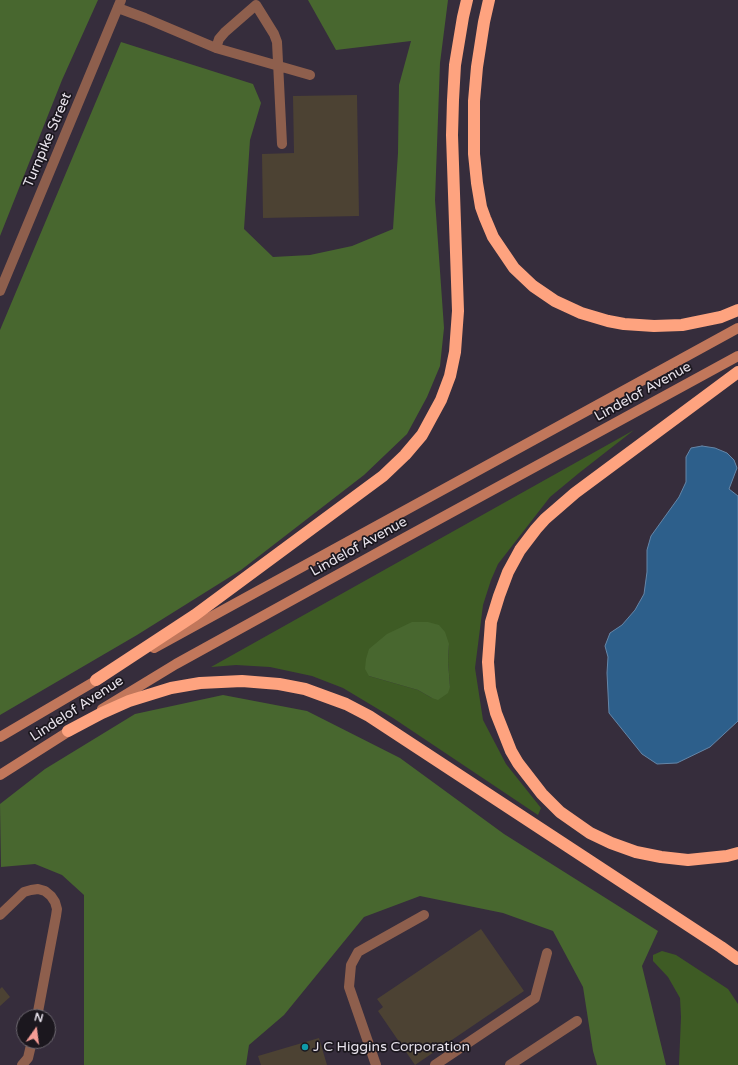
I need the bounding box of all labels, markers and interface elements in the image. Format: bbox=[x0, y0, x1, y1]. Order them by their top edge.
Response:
street label: Turnpike Street bbox=[20, 90, 76, 190]
street label: Lindelof Avenue bbox=[592, 359, 694, 425]
street label: Lindelof Avenue bbox=[308, 514, 410, 580]
street label: Lindelof Avenue bbox=[27, 673, 127, 745]
north arrow bbox=[16, 1009, 56, 1049]
text: N bbox=[33, 1010, 45, 1025]
place label: J C Higgins Corporation bbox=[313, 1039, 470, 1055]
marker: J C Higgins Corporation bbox=[300, 1042, 310, 1052]

